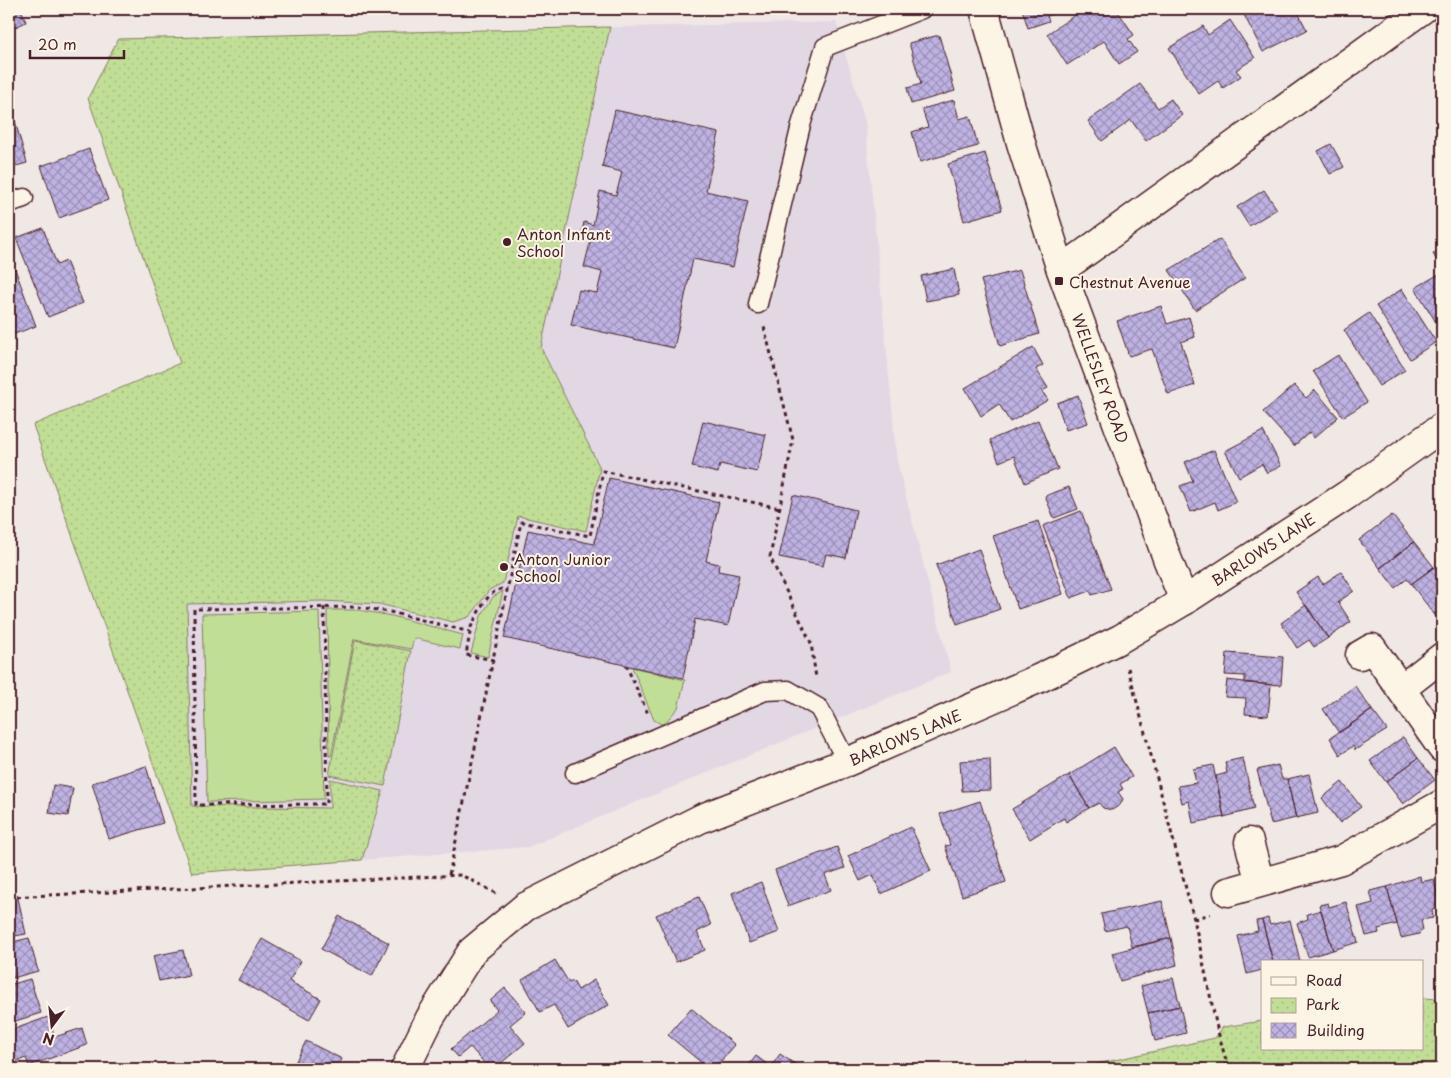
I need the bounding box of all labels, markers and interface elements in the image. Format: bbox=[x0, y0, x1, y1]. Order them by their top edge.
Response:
scale bar bbox=[30, 28, 124, 60]
text: 20 m bbox=[38, 32, 77, 55]
place label: Anton Infant School bbox=[517, 222, 611, 262]
marker: Anton Infant School bbox=[501, 236, 513, 248]
place label: Chestnut Avenue bbox=[1069, 270, 1191, 293]
marker: Chestnut Avenue bbox=[1053, 275, 1065, 287]
street label: WELLESLEY ROAD bbox=[1067, 310, 1135, 446]
street label: BARLOWS LANE bbox=[1206, 507, 1320, 591]
place label: Anton Junior School bbox=[514, 547, 610, 587]
marker: Anton Junior School bbox=[498, 561, 510, 573]
street label: BARLOWS LANE bbox=[845, 703, 965, 771]
legend bbox=[1261, 960, 1424, 1050]
text: Road bbox=[1306, 968, 1342, 991]
text: Park bbox=[1306, 992, 1340, 1015]
north arrow bbox=[28, 1000, 78, 1050]
text: Building bbox=[1306, 1018, 1365, 1041]
text: N bbox=[40, 1027, 57, 1051]

